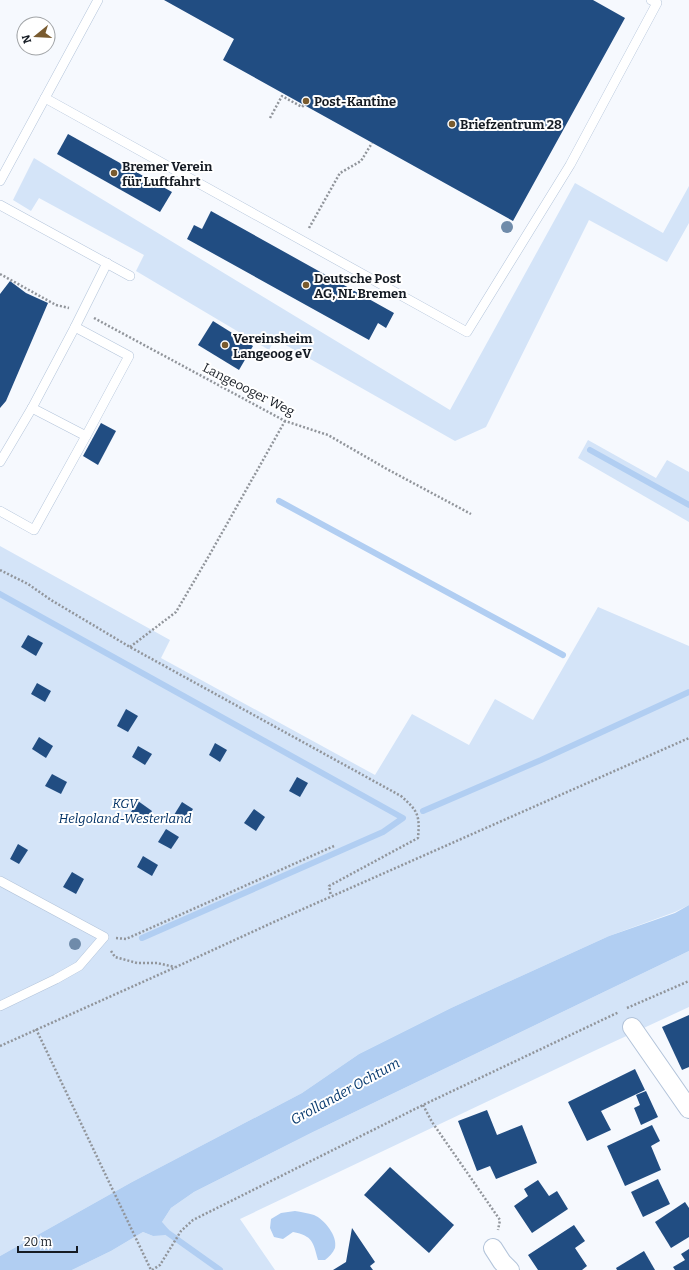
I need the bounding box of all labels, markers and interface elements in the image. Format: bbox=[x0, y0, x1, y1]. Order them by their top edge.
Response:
north arrow bbox=[16, 16, 56, 56]
text: N bbox=[19, 32, 34, 45]
place label: Post-Kantine bbox=[314, 94, 396, 109]
marker: Post-Kantine bbox=[301, 96, 311, 106]
place label: Briefzentrum 28 bbox=[460, 117, 562, 132]
marker: Briefzentrum 28 bbox=[447, 119, 457, 129]
place label: Bremer Verein für Luftfahrt bbox=[122, 159, 213, 189]
marker: Bremer Verein für Luftfahrt bbox=[109, 168, 119, 178]
place label: Deutsche Post AG, NL Bremen bbox=[314, 271, 407, 301]
marker: Deutsche Post AG, NL Bremen bbox=[301, 280, 311, 290]
place label: Vereinsheim Langeoog eV bbox=[233, 331, 313, 361]
marker: Vereinsheim Langeoog eV bbox=[220, 340, 230, 350]
street label: Langeooger Weg bbox=[200, 360, 297, 419]
park label: KGV Helgoland-Westerland bbox=[58, 796, 192, 826]
water label: Grollander Ochtum bbox=[288, 1054, 403, 1128]
scale bar bbox=[18, 1228, 77, 1254]
text: 20 m bbox=[24, 1235, 53, 1249]

